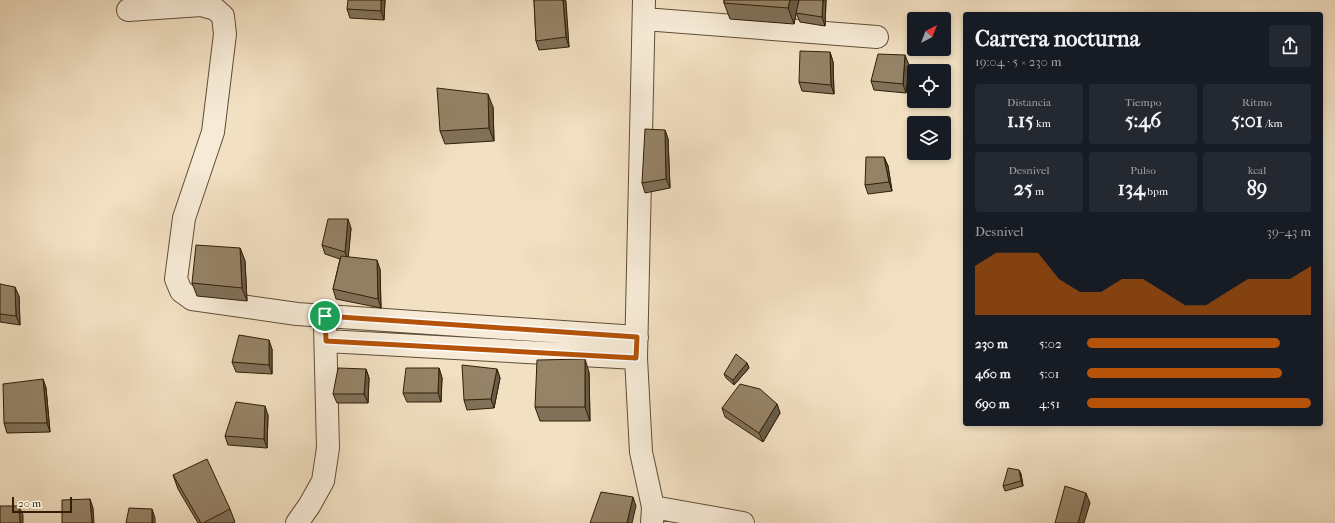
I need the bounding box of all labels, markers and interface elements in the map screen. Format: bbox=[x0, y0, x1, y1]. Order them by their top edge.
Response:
north arrow bbox=[907, 12, 951, 56]
map controls bbox=[907, 12, 951, 160]
button: share bbox=[1269, 25, 1311, 67]
text: Carrera nocturna bbox=[975, 26, 1140, 52]
text: 19:04 · 5 × 230 m bbox=[975, 54, 1062, 69]
button: locate bbox=[907, 64, 951, 108]
text: Distancia bbox=[1007, 96, 1051, 109]
text: Tiempo bbox=[1125, 96, 1161, 109]
text: Ritmo bbox=[1242, 96, 1272, 109]
text: 1.15 bbox=[1007, 109, 1034, 132]
text: 5:46 bbox=[1125, 109, 1161, 132]
text: 5:01 bbox=[1231, 109, 1263, 132]
button: layers bbox=[907, 116, 951, 160]
text: km bbox=[1034, 117, 1051, 130]
text: /km bbox=[1263, 117, 1283, 130]
text: Desnivel bbox=[1008, 164, 1050, 177]
text: Pulso bbox=[1130, 164, 1156, 177]
text: kcal bbox=[1248, 164, 1266, 177]
text: 25 bbox=[1014, 177, 1033, 200]
text: 134 bbox=[1118, 177, 1145, 200]
text: 89 bbox=[1247, 177, 1267, 200]
text: m bbox=[1033, 185, 1044, 198]
text: bpm bbox=[1145, 185, 1168, 198]
text: Desnivel bbox=[975, 224, 1024, 239]
text: 39–43 m bbox=[1267, 224, 1311, 239]
pin bbox=[308, 299, 342, 333]
icon: arrive bbox=[314, 305, 336, 327]
text: 230 m bbox=[975, 336, 1008, 351]
text: 5:02 bbox=[1039, 336, 1062, 351]
text: 460 m bbox=[975, 366, 1010, 381]
text: 5:01 bbox=[1039, 366, 1060, 381]
text: 690 m bbox=[975, 396, 1010, 411]
text: 4:51 bbox=[1039, 396, 1060, 411]
scale bar bbox=[12, 495, 72, 514]
text: 20 m bbox=[18, 497, 41, 510]

